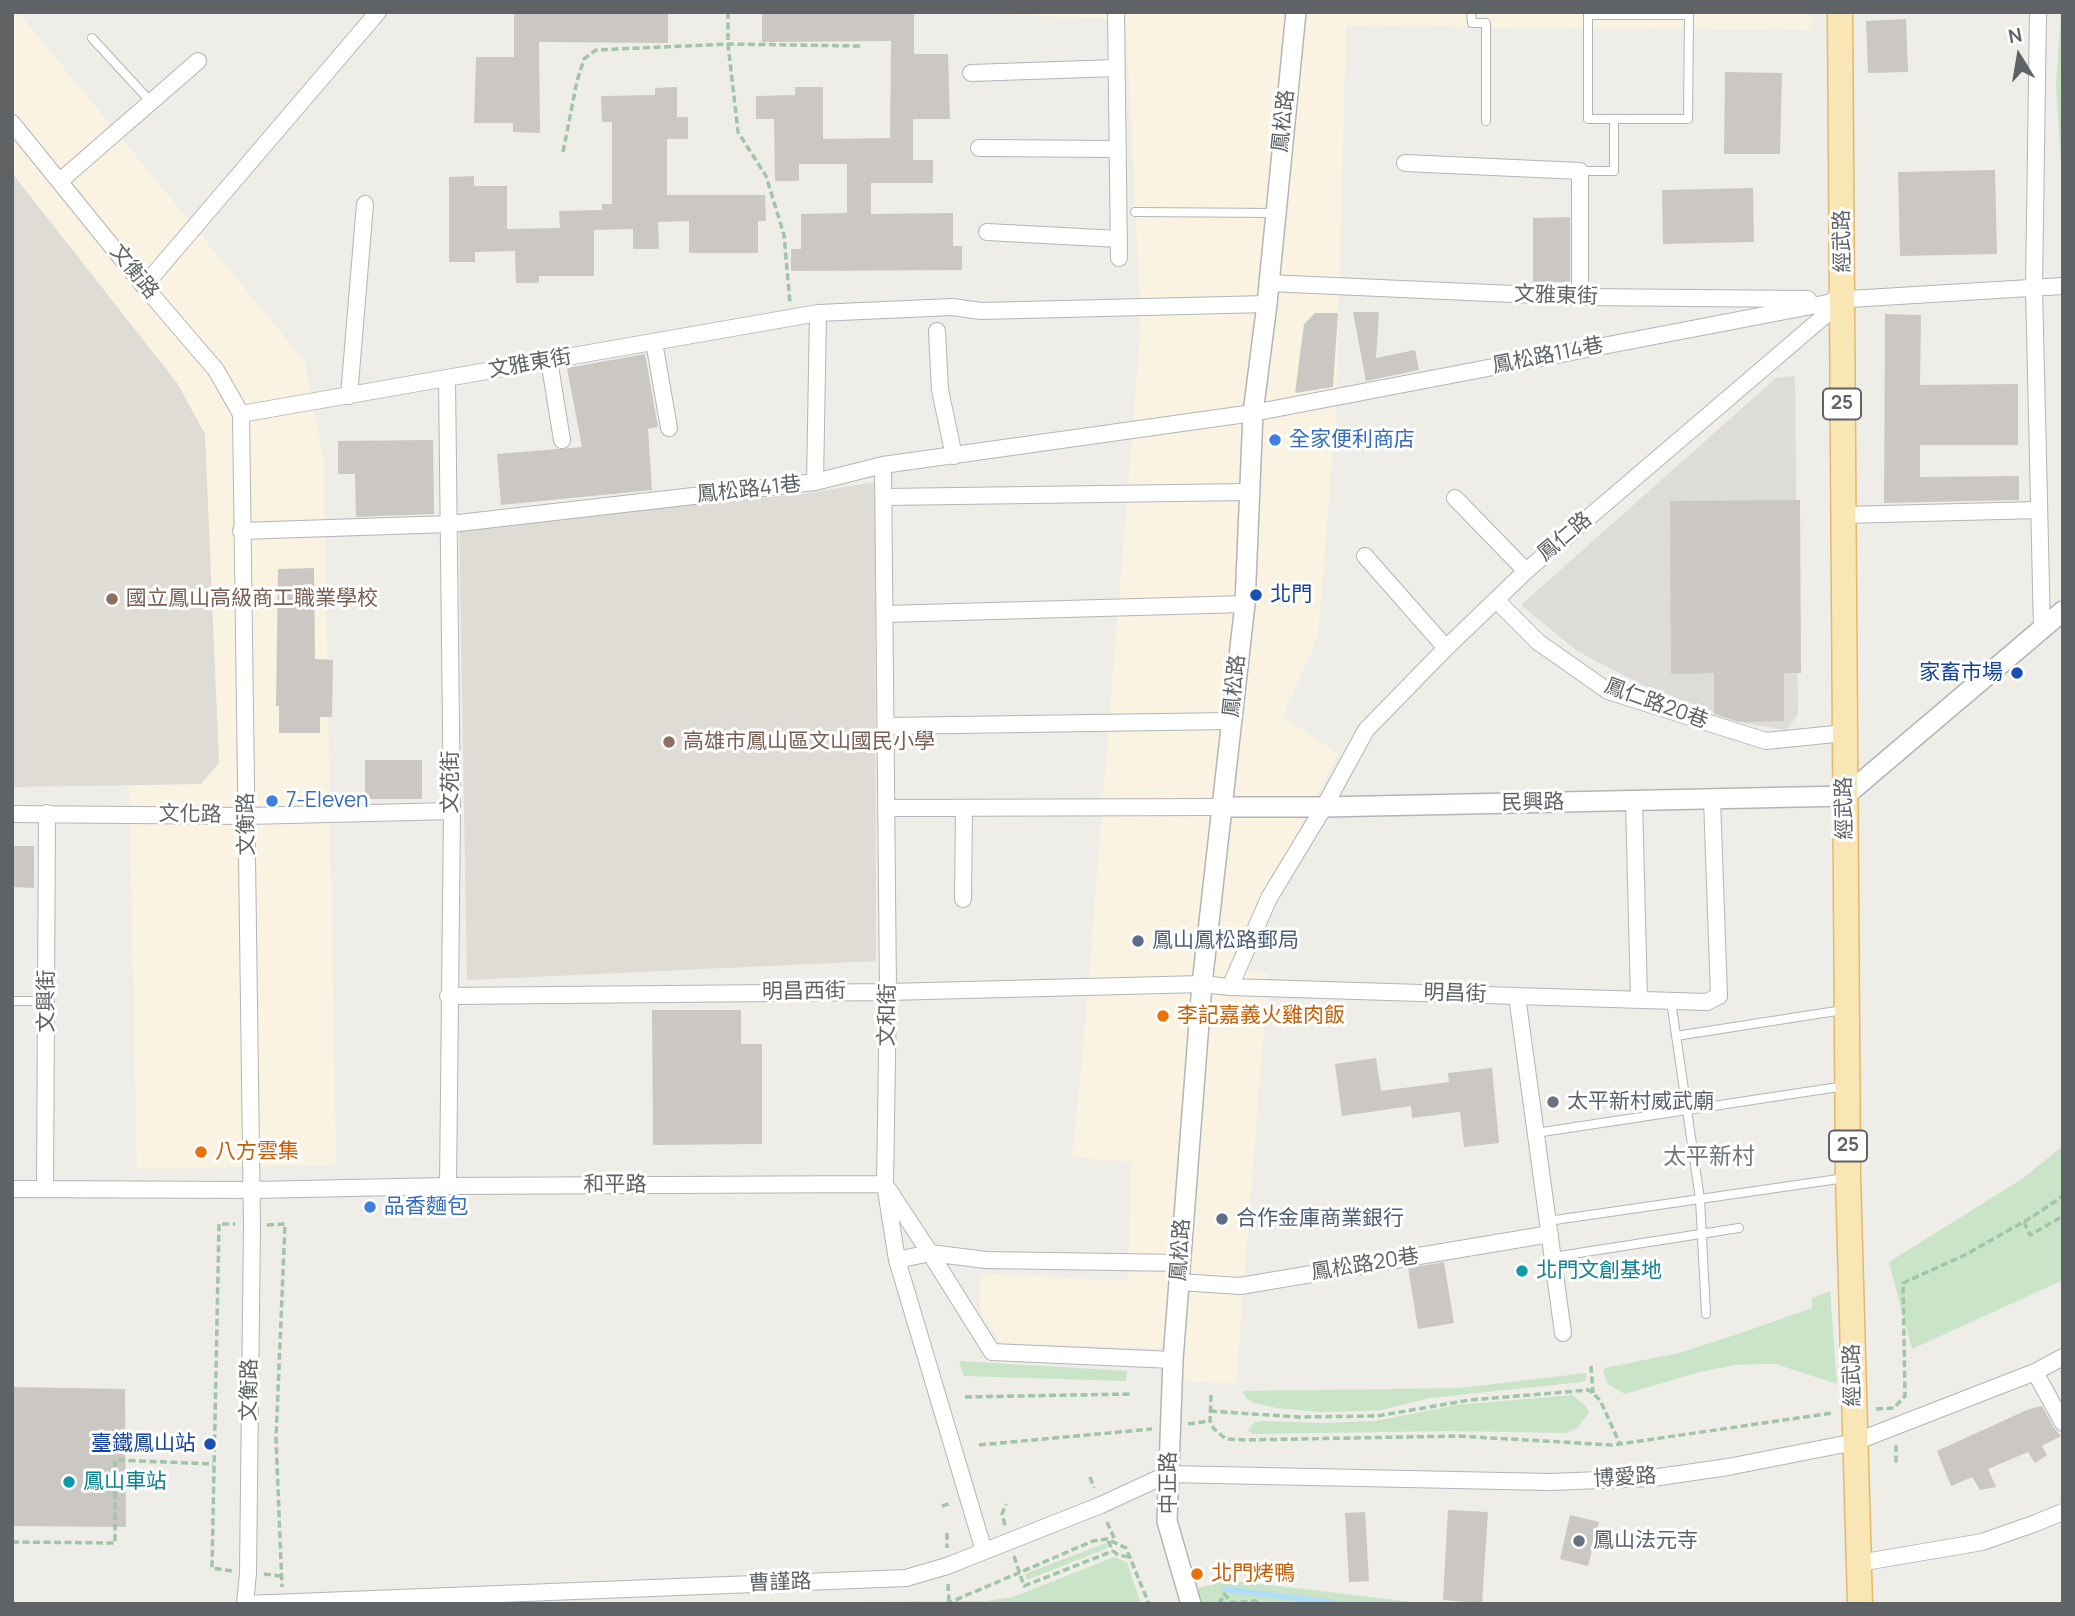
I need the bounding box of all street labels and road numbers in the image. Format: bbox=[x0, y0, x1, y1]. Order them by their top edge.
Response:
street label: 鳳松路 bbox=[1268, 88, 1300, 154]
street label: 經武路 bbox=[1830, 209, 1856, 273]
street label: 文衡路 bbox=[104, 240, 164, 304]
street label: 文雅東街 bbox=[1514, 282, 1598, 310]
street label: 鳳松路114巷 bbox=[1490, 333, 1606, 379]
street label: 文雅東街 bbox=[486, 344, 574, 384]
road number: 25 bbox=[1823, 388, 1861, 420]
street label: 鳳松路41巷 bbox=[696, 472, 802, 508]
street label: 鳳仁路 bbox=[1533, 507, 1597, 567]
street label: 鳳松路 bbox=[1219, 653, 1251, 719]
street label: 鳳仁路20巷 bbox=[1601, 674, 1711, 734]
street label: 文苑街 bbox=[438, 751, 464, 813]
street label: 經武路 bbox=[1832, 776, 1858, 840]
street label: 民興路 bbox=[1501, 790, 1565, 816]
street label: 文衡路 bbox=[234, 792, 260, 856]
street label: 文化路 bbox=[158, 802, 222, 828]
street label: 文興街 bbox=[34, 970, 60, 1032]
street label: 明昌西街 bbox=[762, 979, 846, 1005]
street label: 明昌街 bbox=[1423, 980, 1487, 1008]
street label: 文和街 bbox=[875, 983, 901, 1047]
road number: 25 bbox=[1829, 1130, 1867, 1162]
street label: 和平路 bbox=[584, 1172, 646, 1198]
street label: 鳳松路 bbox=[1166, 1218, 1196, 1282]
street label: 鳳松路20巷 bbox=[1309, 1244, 1421, 1286]
street label: 經武路 bbox=[1840, 1343, 1866, 1407]
street label: 文衡路 bbox=[237, 1358, 263, 1422]
street label: 中正路 bbox=[1156, 1452, 1182, 1514]
street label: 博愛路 bbox=[1593, 1464, 1657, 1492]
street label: 曹謹路 bbox=[748, 1569, 812, 1597]

